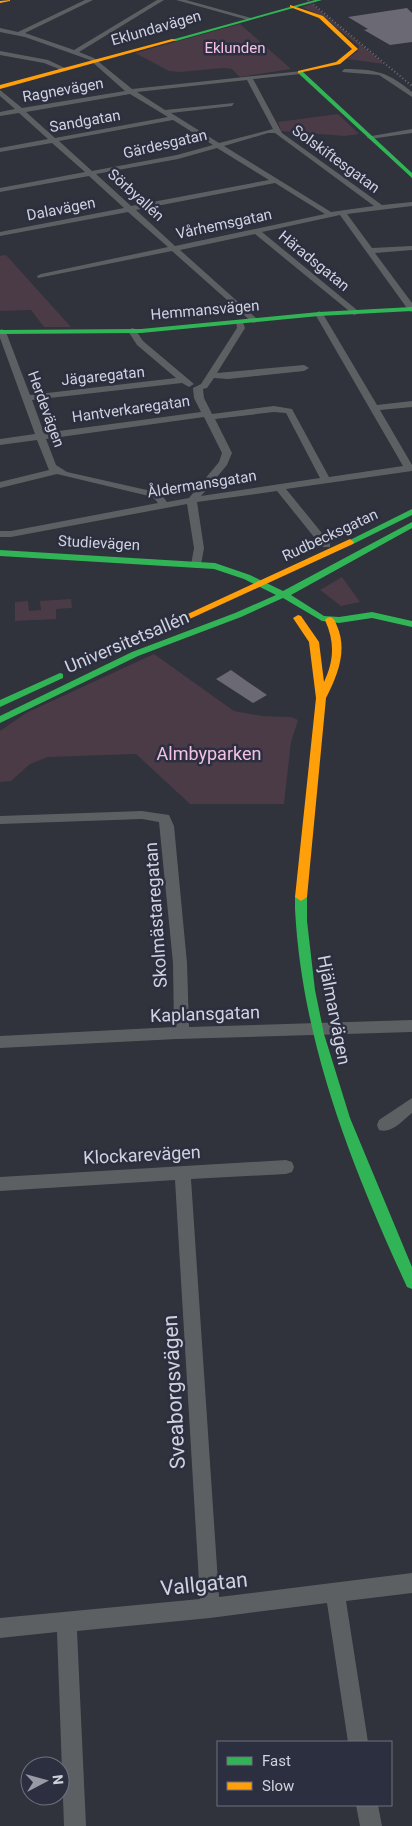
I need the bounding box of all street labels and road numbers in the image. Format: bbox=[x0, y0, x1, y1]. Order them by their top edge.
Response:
street label: Eklundavägen bbox=[109, 7, 203, 49]
street label: Ragnevägen bbox=[21, 74, 105, 106]
street label: Sandgatan bbox=[48, 106, 122, 136]
street label: Solskiftesgatan bbox=[289, 121, 383, 197]
street label: Gärdesgatan bbox=[121, 126, 209, 162]
street label: Sörbyallén bbox=[104, 165, 168, 225]
street label: Dalavägen bbox=[25, 194, 97, 224]
street label: Vårhemsgatan bbox=[174, 205, 274, 243]
street label: Häradsgatan bbox=[275, 227, 353, 295]
street label: Hemmansvägen bbox=[150, 296, 260, 324]
street label: Jägaregatan bbox=[60, 363, 146, 389]
street label: Herdevägen bbox=[24, 368, 68, 450]
street label: Hantverkaregatan bbox=[71, 392, 191, 426]
street label: Åldermansgatan bbox=[146, 466, 258, 502]
street label: Rudbecksgatan bbox=[279, 505, 381, 565]
street label: Studievägen bbox=[58, 532, 140, 554]
street label: Universitetsallén bbox=[62, 606, 192, 677]
street label: Skolmästaregatan bbox=[140, 841, 171, 989]
street label: Hjälmarvägen bbox=[314, 953, 355, 1066]
street label: Kaplansgatan bbox=[150, 1001, 260, 1026]
street label: Klockarevägen bbox=[83, 1141, 201, 1168]
street label: Sveaborgsvägen bbox=[158, 1314, 190, 1470]
street label: Vallgatan bbox=[159, 1567, 249, 1601]

